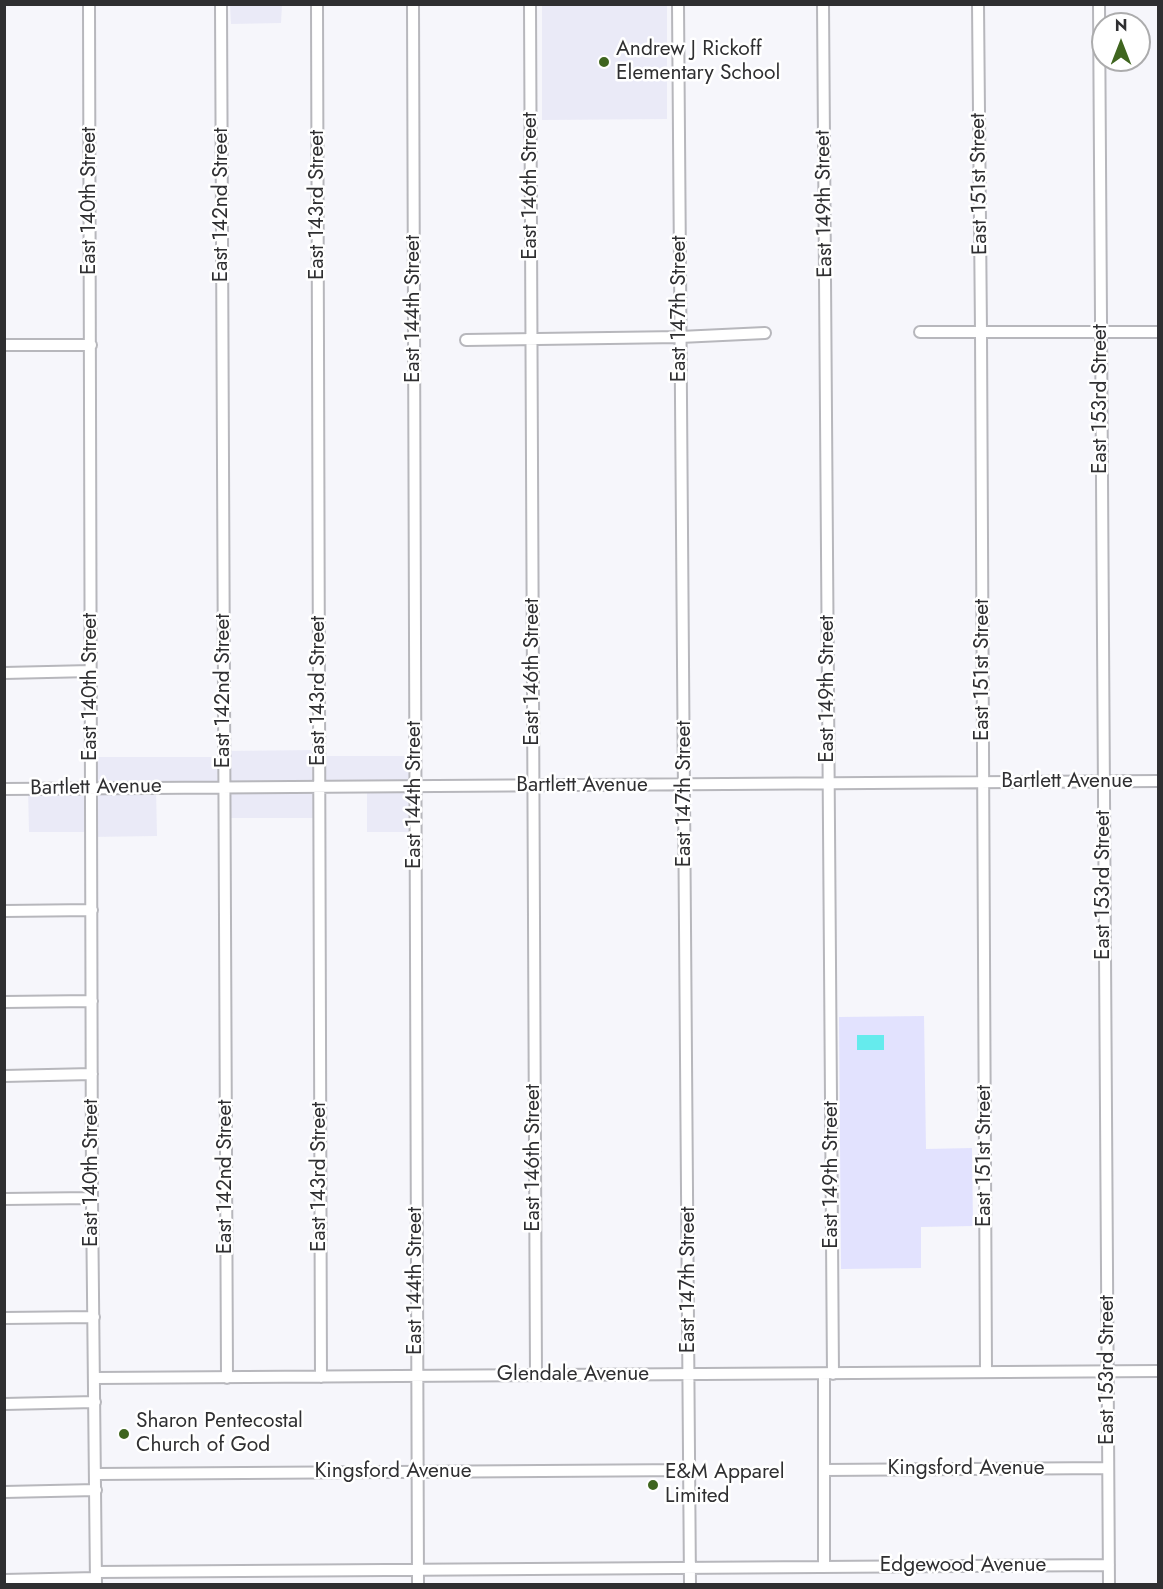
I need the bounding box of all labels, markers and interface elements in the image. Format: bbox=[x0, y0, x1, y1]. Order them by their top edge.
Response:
north arrow bbox=[1091, 12, 1151, 72]
text: N bbox=[1115, 14, 1127, 37]
place label: Andrew J Rickoff Elementary School bbox=[616, 37, 780, 87]
marker: Andrew J Rickoff Elementary School bbox=[597, 55, 611, 69]
street label: East 146th Street bbox=[518, 112, 544, 260]
street label: East 151st Street bbox=[966, 113, 994, 255]
street label: East 140th Street bbox=[77, 127, 103, 275]
street label: East 142nd Street bbox=[209, 128, 235, 282]
street label: East 143rd Street bbox=[305, 130, 331, 280]
street label: East 149th Street bbox=[811, 130, 839, 278]
street label: East 144th Street bbox=[401, 235, 427, 383]
street label: East 147th Street bbox=[667, 236, 693, 382]
street label: East 153rd Street bbox=[1088, 324, 1114, 474]
street label: East 146th Street bbox=[520, 598, 546, 746]
street label: East 151st Street bbox=[970, 599, 996, 741]
street label: East 140th Street bbox=[78, 613, 104, 761]
street label: East 142nd Street bbox=[211, 614, 237, 768]
street label: East 149th Street bbox=[815, 615, 841, 763]
street label: East 143rd Street bbox=[306, 616, 332, 766]
street label: East 144th Street bbox=[402, 721, 428, 869]
street label: East 147th Street bbox=[672, 721, 698, 867]
street label: Bartlett Avenue bbox=[1001, 769, 1133, 795]
street label: Bartlett Avenue bbox=[516, 773, 648, 799]
street label: Bartlett Avenue bbox=[30, 774, 162, 802]
street label: East 153rd Street bbox=[1091, 810, 1117, 960]
street label: East 146th Street bbox=[521, 1084, 547, 1232]
street label: East 151st Street bbox=[972, 1085, 998, 1227]
street label: East 140th Street bbox=[79, 1099, 105, 1247]
street label: East 142nd Street bbox=[213, 1100, 239, 1254]
street label: East 149th Street bbox=[819, 1101, 845, 1249]
street label: East 143rd Street bbox=[307, 1102, 333, 1252]
street label: East 144th Street bbox=[403, 1207, 429, 1355]
street label: East 147th Street bbox=[676, 1207, 702, 1353]
street label: East 153rd Street bbox=[1095, 1295, 1121, 1445]
street label: Glendale Avenue bbox=[497, 1362, 649, 1388]
place label: Sharon Pentecostal Church of God bbox=[136, 1409, 303, 1459]
marker: Sharon Pentecostal Church of God bbox=[117, 1427, 131, 1441]
street label: Kingsford Avenue bbox=[887, 1456, 1045, 1482]
street label: Kingsford Avenue bbox=[314, 1459, 472, 1485]
place label: E&M Apparel Limited bbox=[665, 1460, 784, 1510]
marker: E&M Apparel Limited bbox=[646, 1478, 660, 1492]
street label: Edgewood Avenue bbox=[880, 1553, 1046, 1579]

